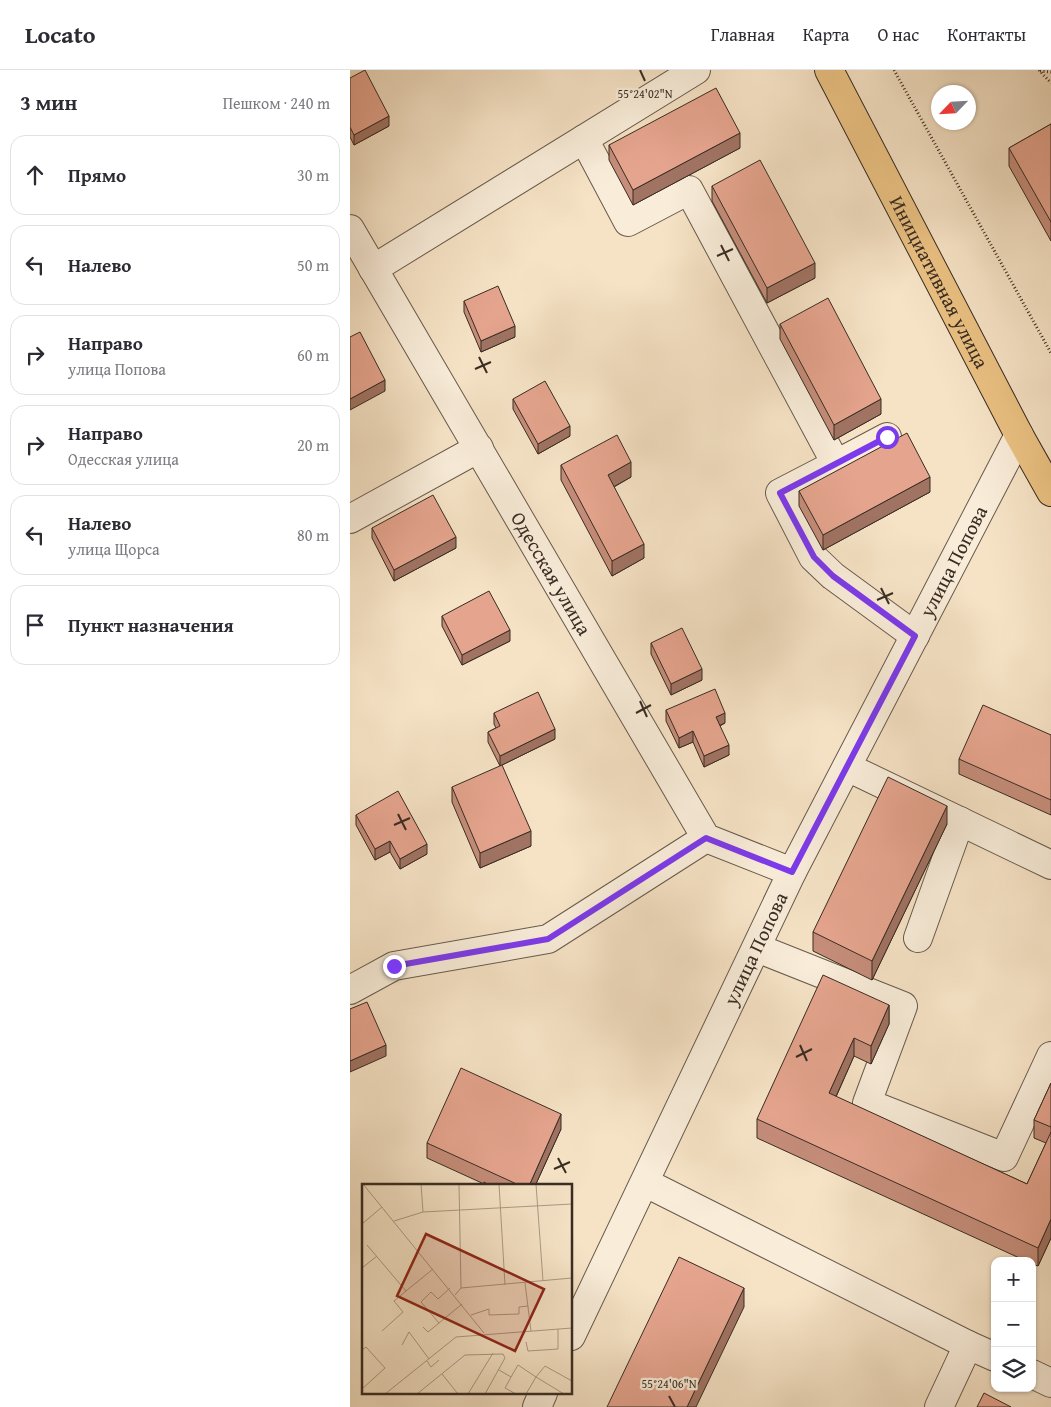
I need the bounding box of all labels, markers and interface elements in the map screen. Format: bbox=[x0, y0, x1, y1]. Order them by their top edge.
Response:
text: Locato bbox=[25, 17, 96, 52]
text: Главная bbox=[711, 21, 775, 48]
text: Карта bbox=[803, 21, 849, 48]
text: О нас bbox=[877, 21, 919, 48]
text: Контакты bbox=[947, 21, 1026, 48]
text: 55°24'02"N bbox=[617, 85, 673, 102]
north arrow bbox=[931, 85, 976, 130]
text: 3 мин bbox=[20, 87, 77, 118]
text: Пешком · 240 m bbox=[223, 91, 330, 115]
icon: ahead bbox=[21, 161, 49, 189]
text: Прямо bbox=[68, 161, 126, 189]
text: 30 m bbox=[297, 163, 329, 187]
street label: Инициативная улица bbox=[883, 190, 997, 374]
icon: left bbox=[21, 251, 49, 279]
text: Налево bbox=[68, 251, 131, 279]
text: 50 m bbox=[297, 253, 329, 277]
text: Направо bbox=[68, 329, 143, 357]
icon: right bbox=[21, 341, 49, 369]
text: 60 m bbox=[297, 343, 329, 367]
text: улица Попова bbox=[68, 357, 166, 381]
text: Направо bbox=[68, 419, 143, 447]
route start bbox=[876, 426, 899, 449]
icon: right bbox=[21, 431, 49, 459]
text: 20 m bbox=[297, 433, 329, 457]
text: Одесская улица bbox=[68, 447, 179, 471]
street label: улица Попова bbox=[911, 500, 994, 623]
street label: Одесская улица bbox=[504, 506, 600, 641]
text: Налево bbox=[68, 509, 131, 537]
icon: left bbox=[21, 521, 49, 549]
text: 80 m bbox=[297, 523, 329, 547]
text: улица Щорса bbox=[68, 537, 160, 561]
icon: arrive bbox=[21, 611, 49, 639]
text: Пункт назначения bbox=[68, 611, 234, 639]
street label: улица Попова bbox=[715, 887, 795, 1011]
route end bbox=[383, 955, 406, 978]
inset map bbox=[362, 1184, 572, 1394]
map controls bbox=[991, 1257, 1036, 1392]
button: + bbox=[991, 1257, 1036, 1302]
button: − bbox=[991, 1302, 1036, 1347]
button: layers bbox=[991, 1347, 1036, 1392]
text: 55°24'06"N bbox=[641, 1375, 697, 1392]

